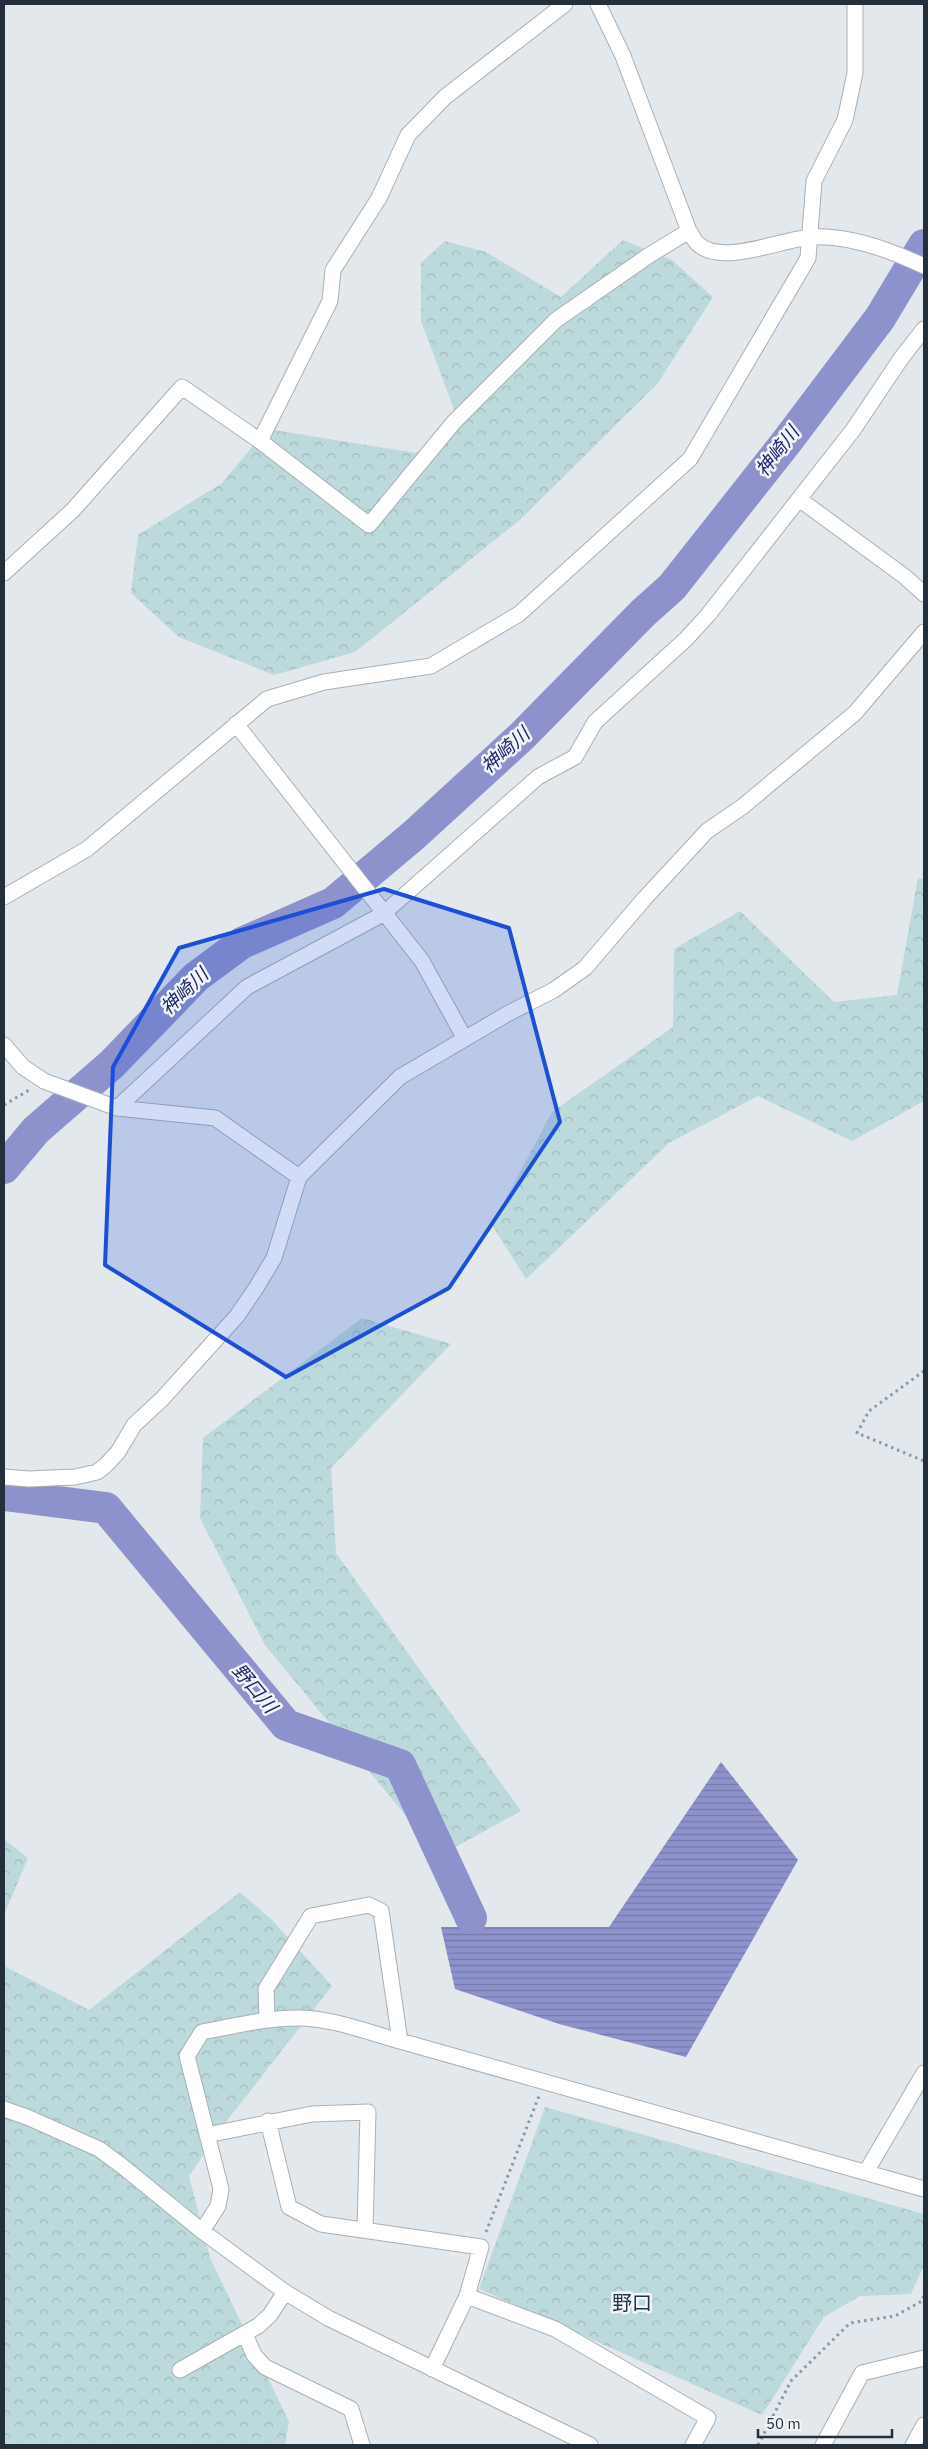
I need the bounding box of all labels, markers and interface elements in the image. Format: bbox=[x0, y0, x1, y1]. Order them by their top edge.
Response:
water label: 神崎川 bbox=[750, 420, 805, 481]
water label: 神崎川 bbox=[476, 721, 536, 778]
water label: 神崎川 bbox=[155, 961, 214, 1019]
water label: 野口川 bbox=[227, 1658, 284, 1719]
district label: 野口 bbox=[612, 2289, 652, 2316]
scale bar bbox=[758, 2406, 892, 2438]
text: 50 m bbox=[766, 2414, 801, 2433]

